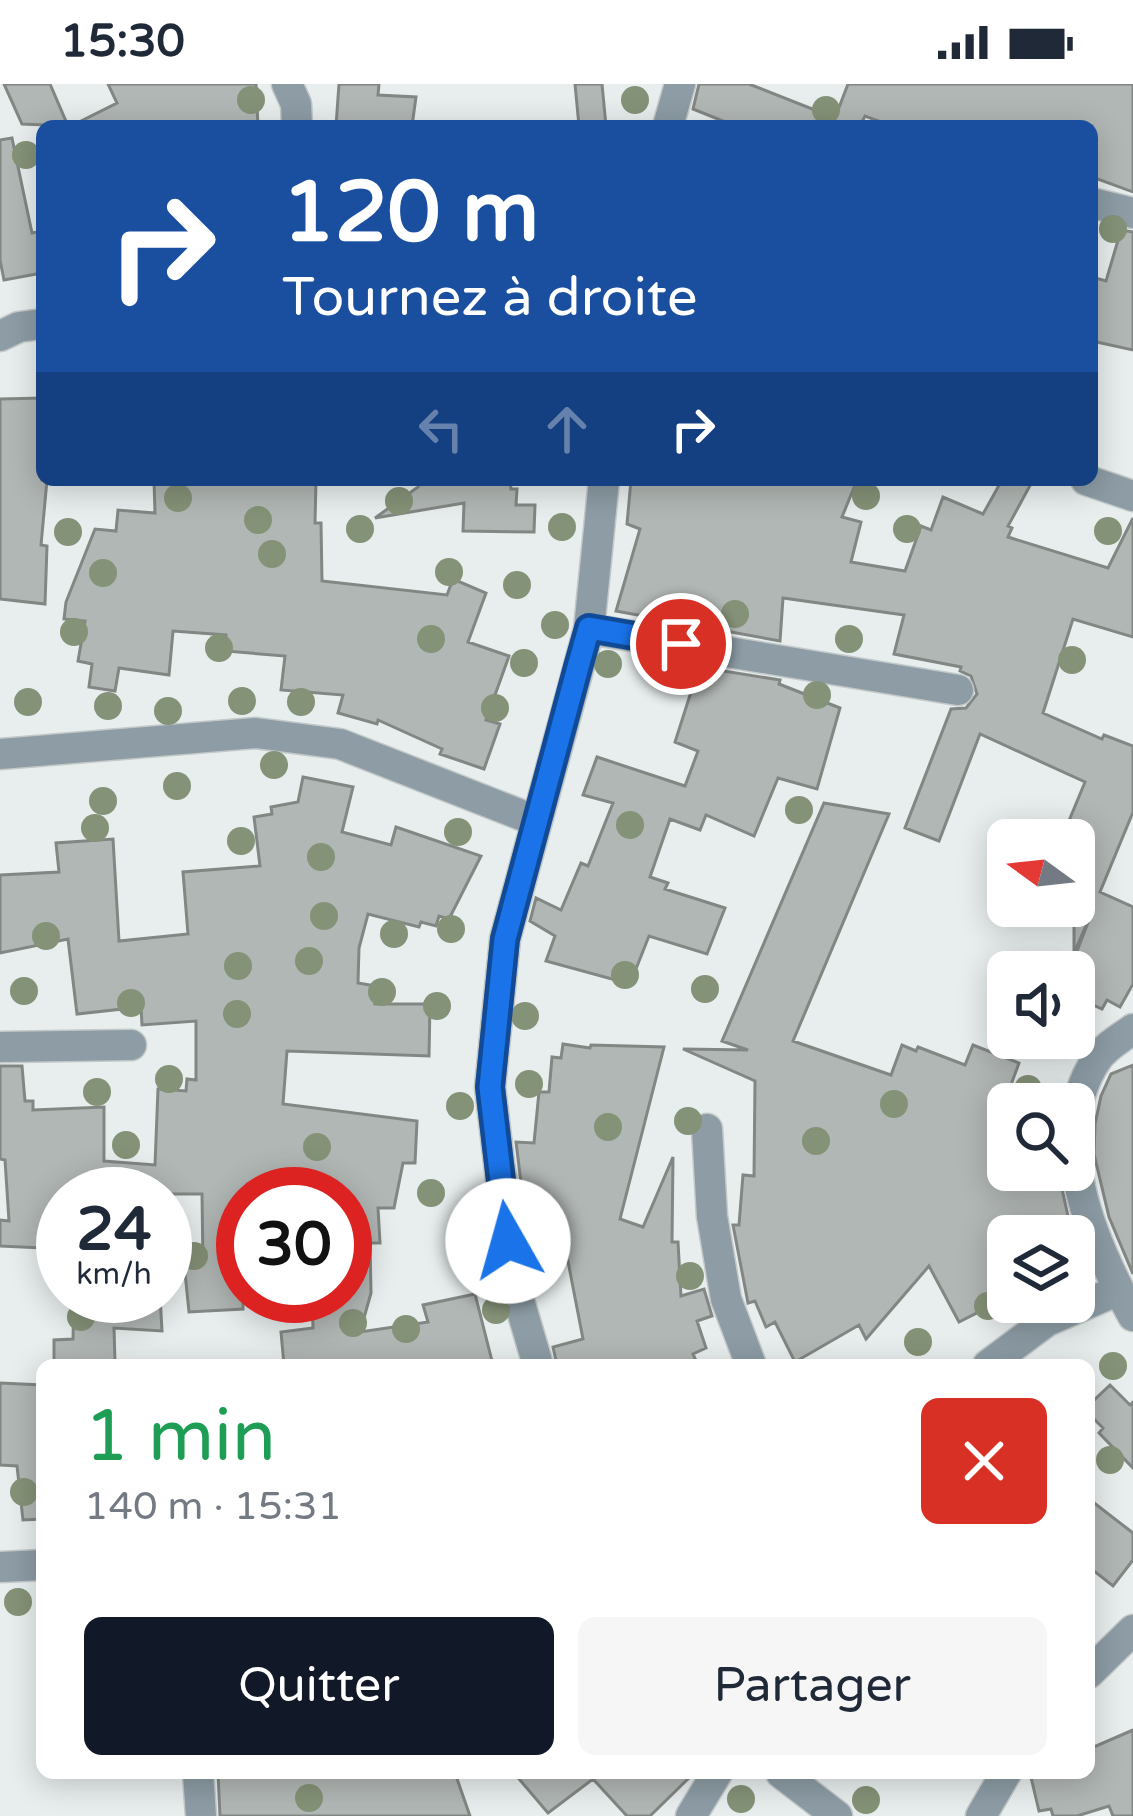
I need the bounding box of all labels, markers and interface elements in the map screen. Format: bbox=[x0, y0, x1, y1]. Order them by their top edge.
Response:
text: 15:30 bbox=[60, 15, 185, 69]
text: 120 m bbox=[282, 163, 539, 264]
icon: right bbox=[84, 168, 240, 324]
text: Tournez à droite bbox=[282, 265, 698, 330]
icon: left bbox=[408, 396, 474, 462]
icon: ahead bbox=[534, 396, 600, 462]
icon: right bbox=[660, 396, 726, 462]
pin bbox=[630, 593, 732, 695]
icon: arrive bbox=[648, 611, 714, 677]
north arrow bbox=[987, 819, 1095, 927]
map controls bbox=[987, 819, 1095, 1323]
button: sound bbox=[987, 951, 1095, 1059]
button: search bbox=[987, 1083, 1095, 1191]
speed limit sign: 30 bbox=[216, 1167, 372, 1323]
position arrow bbox=[445, 1178, 571, 1304]
text: 24 bbox=[76, 1194, 152, 1266]
button: layers bbox=[987, 1215, 1095, 1323]
text: km/h bbox=[76, 1256, 152, 1293]
text: 1 min bbox=[84, 1394, 276, 1481]
button: close bbox=[921, 1398, 1047, 1524]
text: 140 m · 15:31 bbox=[84, 1483, 342, 1530]
button: Quitter bbox=[84, 1617, 554, 1755]
button: Partager bbox=[578, 1617, 1047, 1755]

